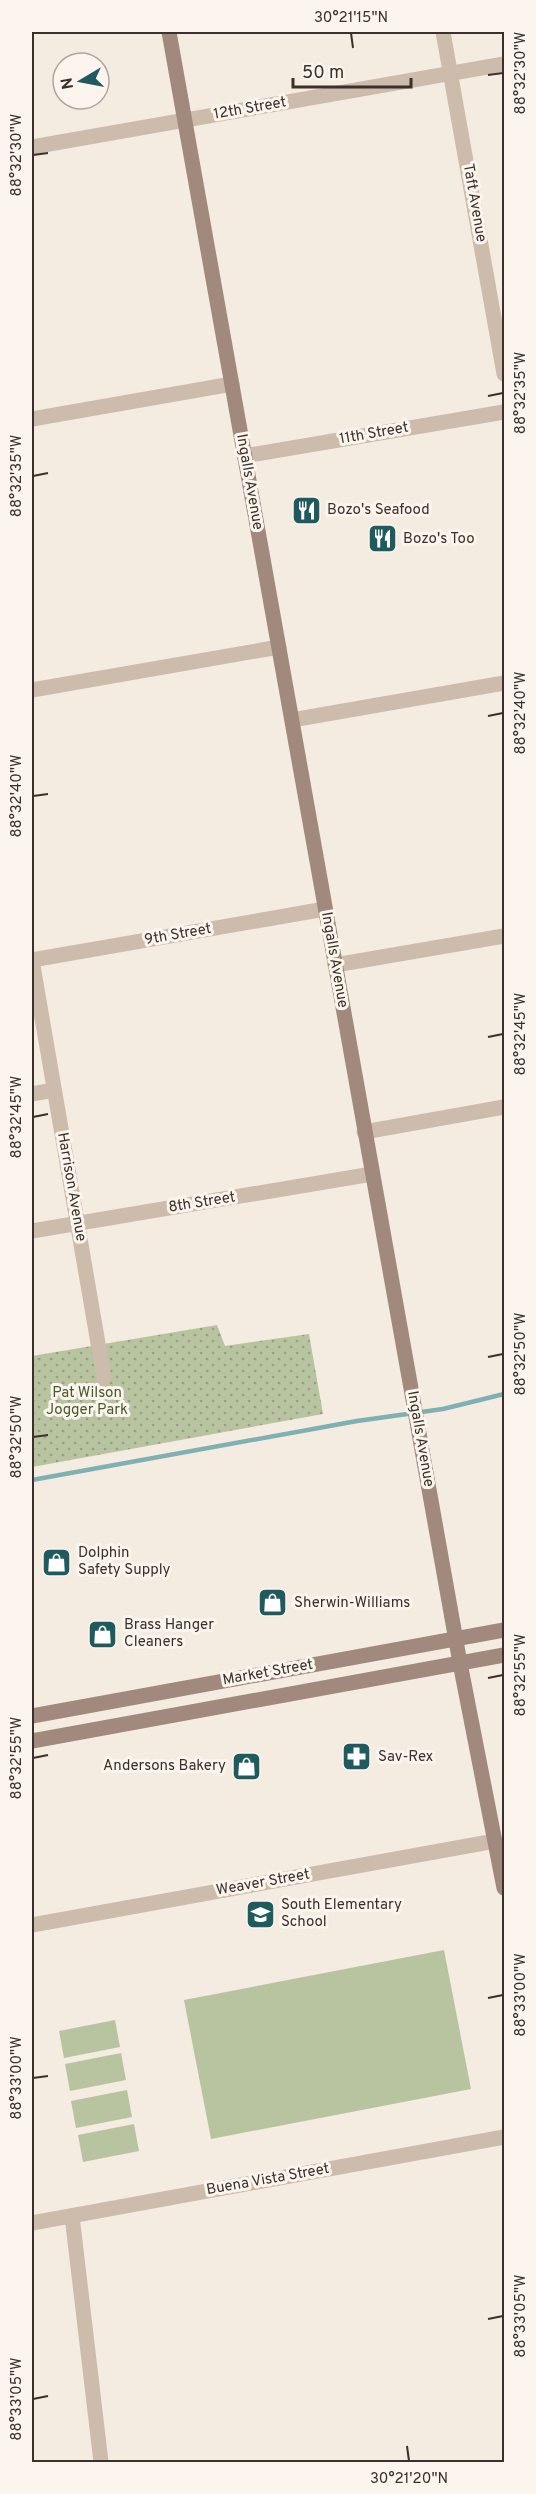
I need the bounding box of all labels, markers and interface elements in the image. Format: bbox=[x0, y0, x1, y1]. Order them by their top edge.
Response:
text: 30°21'15"N bbox=[314, 9, 388, 28]
text: 88°32'30"W bbox=[512, 32, 531, 114]
north arrow bbox=[51, 51, 111, 111]
scale bar bbox=[293, 51, 412, 89]
text: 50 m bbox=[302, 62, 344, 85]
text: N bbox=[57, 76, 79, 91]
street label: 12th Street bbox=[212, 93, 288, 125]
text: 88°32'30"W bbox=[8, 114, 27, 196]
street label: Taft Avenue bbox=[458, 162, 490, 244]
text: 88°32'35"W bbox=[512, 352, 531, 434]
street label: 11th Street bbox=[338, 419, 410, 449]
street label: Ingalls Avenue bbox=[231, 432, 267, 532]
text: 88°32'35"W bbox=[8, 435, 27, 517]
restaurant icon: Bozo's Seafood bbox=[290, 494, 322, 526]
place label: Bozo's Seafood bbox=[327, 501, 430, 520]
restaurant icon: Bozo's Too bbox=[366, 523, 398, 555]
place label: Bozo's Too bbox=[403, 530, 475, 549]
text: 88°32'40"W bbox=[512, 671, 531, 755]
text: 88°32'40"W bbox=[8, 754, 27, 838]
street label: Ingalls Avenue bbox=[316, 910, 352, 1010]
street label: 9th Street bbox=[143, 920, 213, 950]
text: 88°32'45"W bbox=[512, 993, 531, 1075]
text: 88°32'45"W bbox=[8, 1076, 27, 1158]
street label: Harrison Avenue bbox=[52, 1131, 90, 1243]
street label: 8th Street bbox=[167, 1188, 237, 1218]
text: 88°32'50"W bbox=[512, 1312, 531, 1396]
park label: Pat Wilson Jogger Park bbox=[46, 1384, 128, 1420]
street label: Ingalls Avenue bbox=[402, 1389, 438, 1489]
text: 88°32'50"W bbox=[8, 1395, 27, 1479]
place label: Dolphin Safety Supply bbox=[78, 1544, 171, 1580]
shop icon: Dolphin Safety Supply bbox=[41, 1546, 73, 1578]
shop icon: Sherwin-Williams bbox=[257, 1587, 289, 1619]
place label: Sherwin-Williams bbox=[294, 1594, 410, 1613]
place label: Brass Hanger Cleaners bbox=[124, 1616, 214, 1652]
shop icon: Brass Hanger Cleaners bbox=[87, 1618, 119, 1650]
text: 88°32'55"W bbox=[512, 1634, 531, 1716]
street label: Market Street bbox=[221, 1656, 315, 1690]
text: 88°32'55"W bbox=[8, 1717, 27, 1799]
pharmacy icon: Sav-Rex bbox=[341, 1741, 373, 1773]
place label: Sav-Rex bbox=[378, 1748, 434, 1767]
shop icon: Andersons Bakery bbox=[231, 1750, 263, 1782]
place label: Andersons Bakery bbox=[103, 1757, 226, 1776]
street label: Weaver Street bbox=[215, 1865, 311, 1901]
place label: South Elementary School bbox=[281, 1896, 402, 1932]
school or university icon: South Elementary School bbox=[244, 1898, 276, 1930]
text: 88°33'00"W bbox=[512, 1953, 531, 2037]
text: 88°33'00"W bbox=[8, 2036, 27, 2120]
street label: Buena Vista Street bbox=[205, 2160, 331, 2200]
text: 88°33'05"W bbox=[512, 2274, 531, 2358]
text: 88°33'05"W bbox=[8, 2357, 27, 2441]
text: 30°21'20"N bbox=[370, 2470, 448, 2489]

